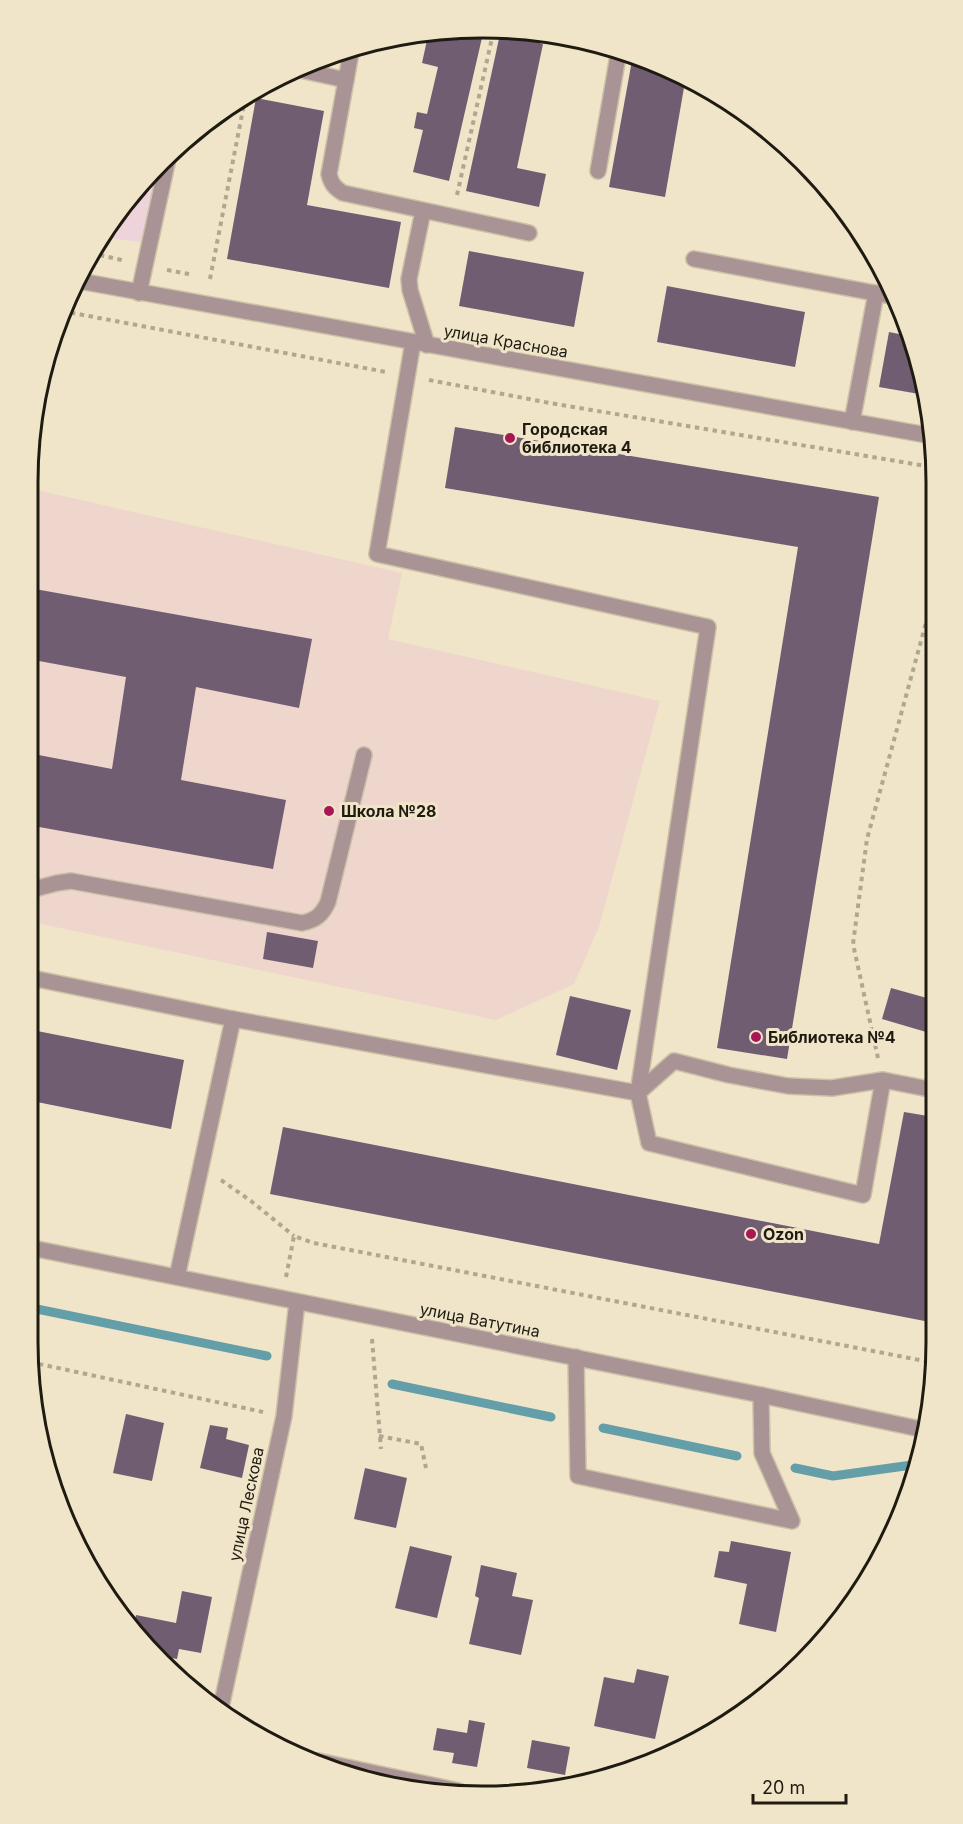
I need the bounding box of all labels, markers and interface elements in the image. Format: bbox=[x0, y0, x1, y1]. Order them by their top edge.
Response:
street label: улица Краснова bbox=[442, 320, 570, 362]
place label: Городская библиотека 4 bbox=[522, 419, 632, 457]
marker: Городская библиотека 4 bbox=[503, 431, 517, 445]
place label: Школа №28 bbox=[341, 801, 436, 821]
marker: Школа №28 bbox=[322, 804, 336, 818]
place label: Библиотека №4 bbox=[768, 1027, 896, 1047]
marker: Библиотека №4 bbox=[749, 1030, 763, 1044]
place label: Ozon bbox=[763, 1224, 804, 1244]
marker: Ozon bbox=[744, 1227, 758, 1241]
street label: улица Ватутина bbox=[418, 1299, 542, 1341]
street label: улица Лескова bbox=[224, 1445, 268, 1563]
scale bar bbox=[753, 1767, 846, 1805]
text: 20 m bbox=[762, 1777, 805, 1798]

